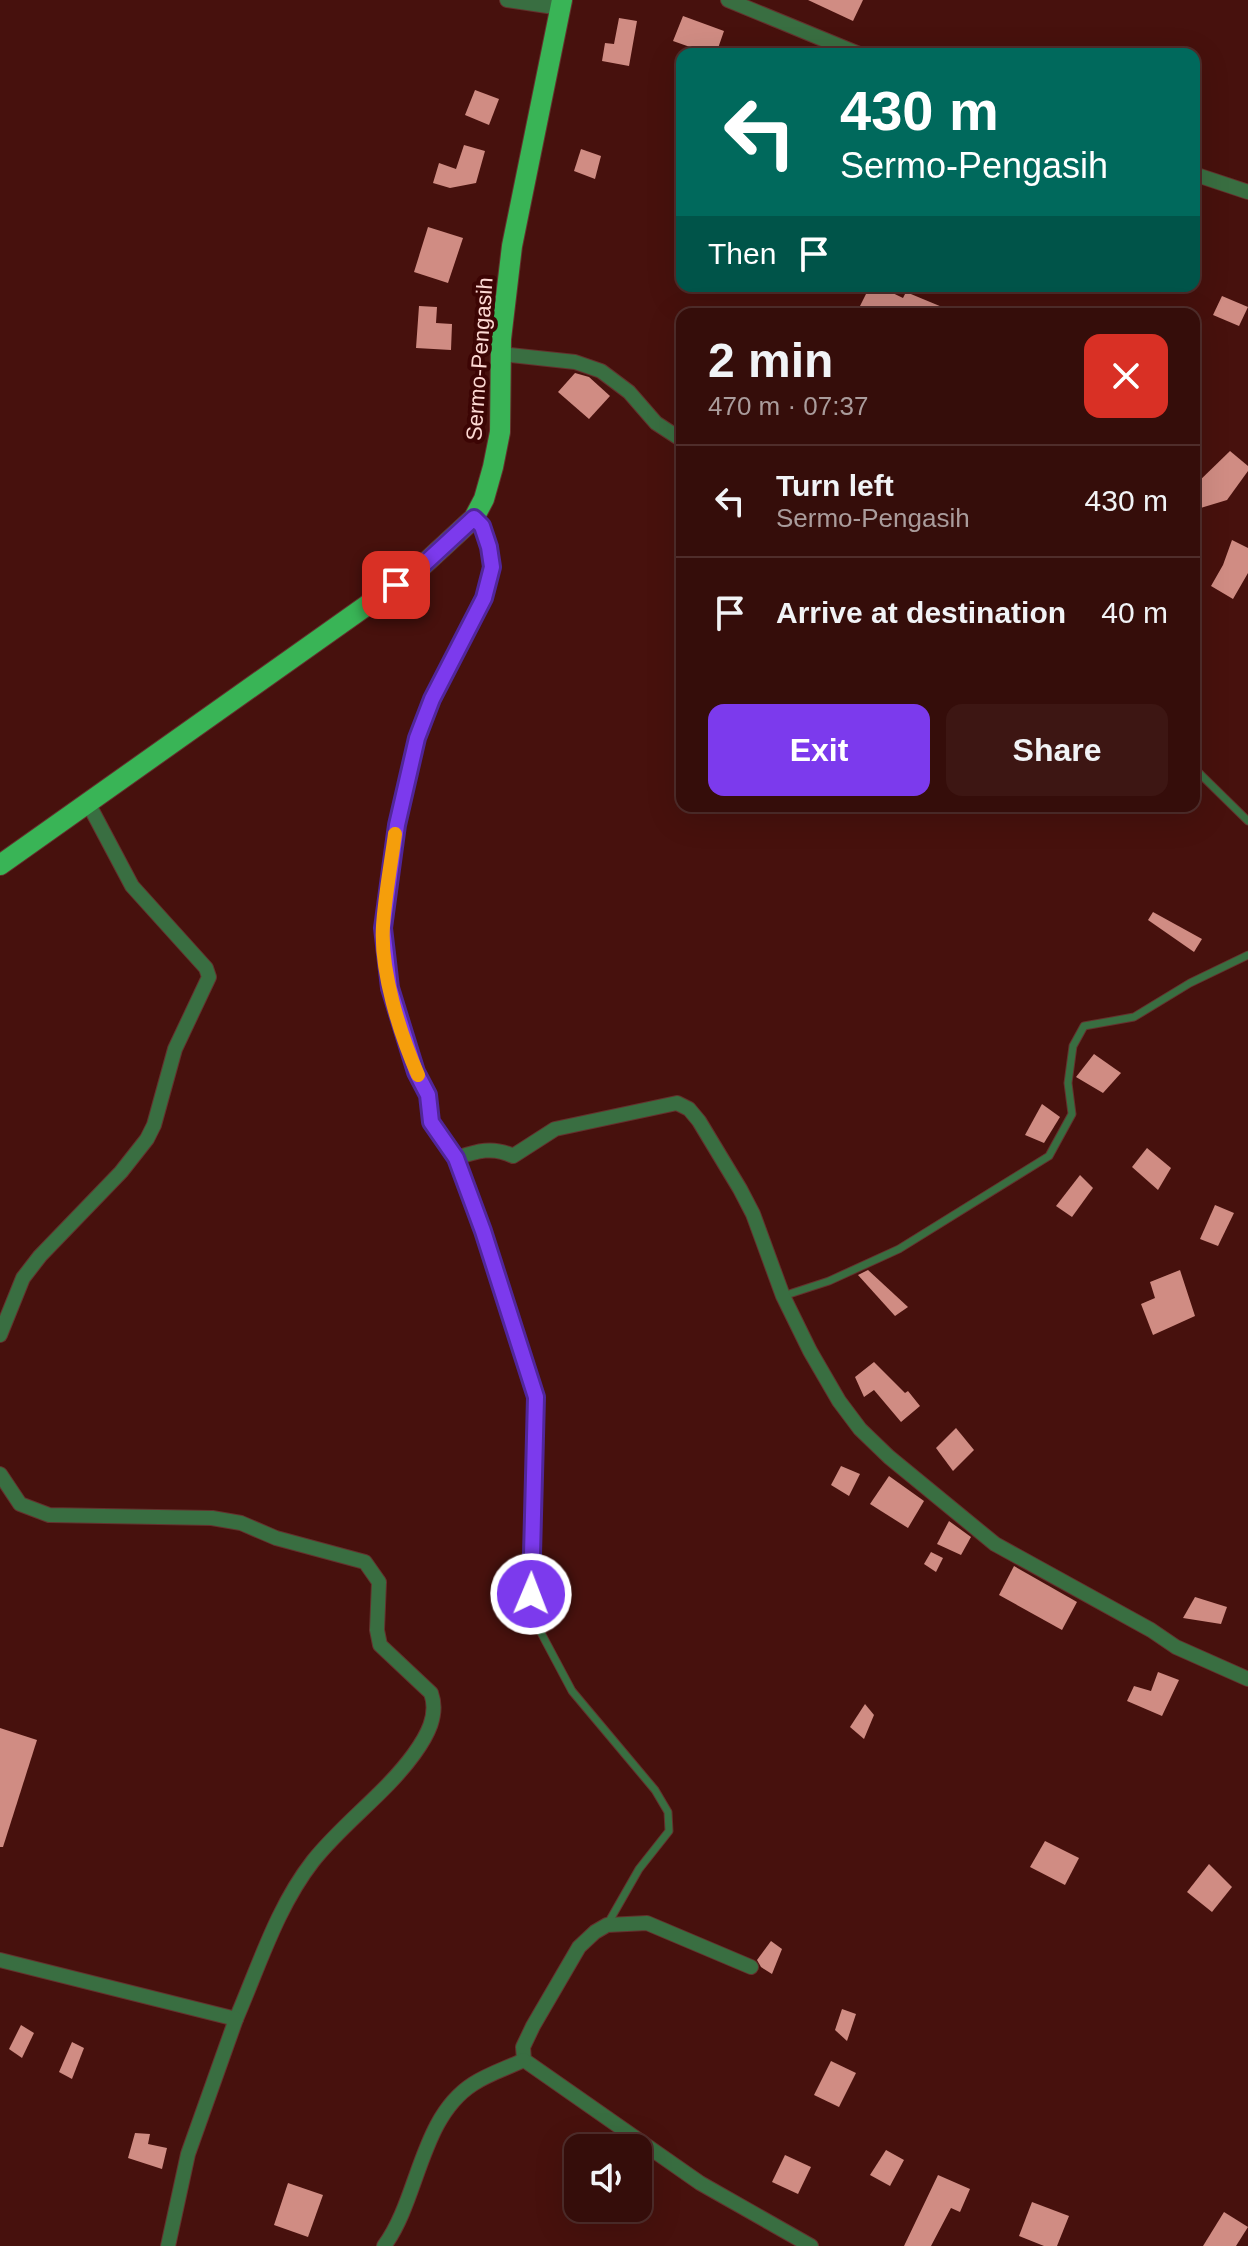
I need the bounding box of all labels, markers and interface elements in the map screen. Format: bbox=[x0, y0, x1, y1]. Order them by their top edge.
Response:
text: 430 m bbox=[840, 79, 999, 142]
icon: left bbox=[708, 80, 812, 184]
text: Sermo-Pengasih bbox=[840, 145, 1108, 186]
icon: arrive bbox=[792, 232, 836, 276]
text: Then bbox=[708, 237, 776, 270]
street label: Sermo-Pengasih bbox=[461, 276, 498, 442]
text: 2 min bbox=[708, 334, 833, 387]
button: close bbox=[1084, 334, 1168, 418]
text: 470 m · 07:37 bbox=[708, 391, 868, 421]
text: Turn left bbox=[776, 469, 894, 502]
icon: left bbox=[708, 479, 752, 523]
text: 430 m bbox=[1085, 484, 1168, 517]
text: Sermo-Pengasih bbox=[776, 503, 970, 533]
pin bbox=[362, 551, 430, 619]
icon: arrive bbox=[374, 563, 418, 607]
icon: arrive bbox=[708, 591, 752, 635]
text: Arrive at destination bbox=[776, 596, 1066, 629]
text: 40 m bbox=[1101, 596, 1168, 629]
button: Exit bbox=[708, 704, 930, 796]
button: Share bbox=[946, 704, 1168, 796]
position arrow bbox=[489, 1552, 573, 1636]
map controls bbox=[564, 2134, 652, 2222]
button: sound bbox=[564, 2134, 652, 2222]

